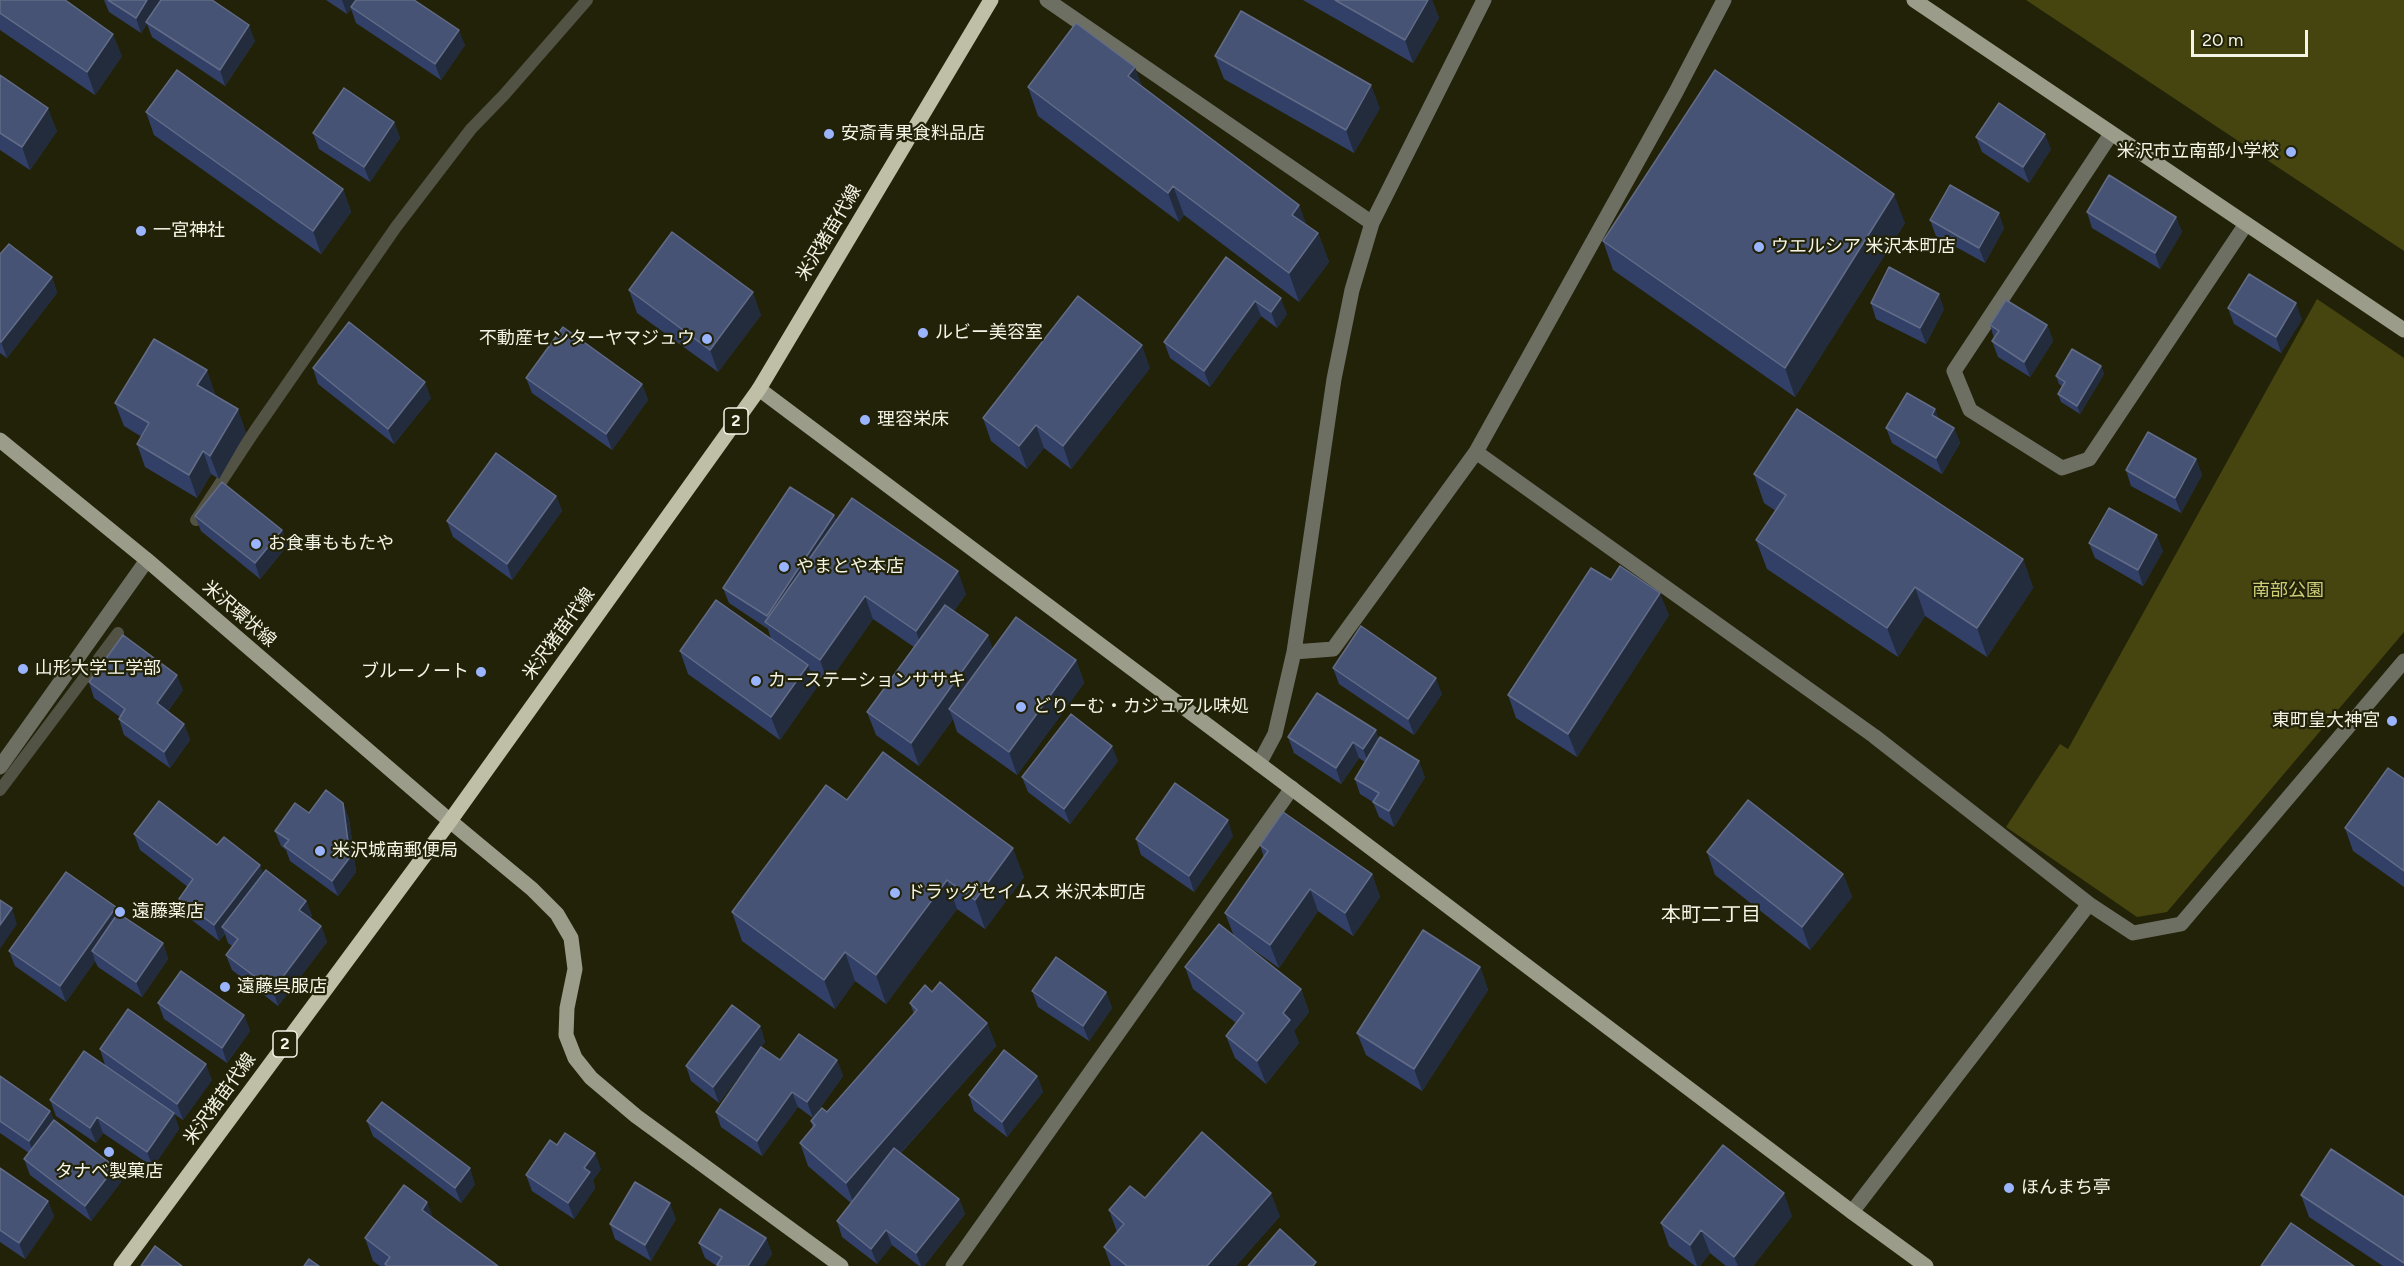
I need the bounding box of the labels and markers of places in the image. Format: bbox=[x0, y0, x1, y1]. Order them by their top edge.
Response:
place label: 安斎青果食料品店 bbox=[841, 123, 985, 145]
marker: 安斎青果食料品店 bbox=[822, 127, 836, 141]
place label: 米沢市立南部小学校 bbox=[2117, 141, 2279, 163]
marker: 米沢市立南部小学校 bbox=[2284, 145, 2298, 159]
place label: 一宮神社 bbox=[153, 220, 225, 242]
marker: 一宮神社 bbox=[134, 224, 148, 238]
place label: ウエルシア 米沢本町店 bbox=[1771, 236, 1955, 258]
marker: ウエルシア 米沢本町店 bbox=[1752, 240, 1766, 254]
place label: ルビー美容室 bbox=[935, 322, 1043, 344]
marker: ルビー美容室 bbox=[916, 326, 930, 340]
place label: 不動産センターヤマジュウ bbox=[479, 328, 695, 350]
marker: 不動産センターヤマジュウ bbox=[700, 332, 714, 346]
place label: 理容栄床 bbox=[877, 409, 949, 431]
marker: 理容栄床 bbox=[858, 413, 872, 427]
place label: お食事ももたや bbox=[268, 533, 394, 555]
marker: お食事ももたや bbox=[249, 537, 263, 551]
place label: やまとや本店 bbox=[796, 556, 904, 578]
marker: やまとや本店 bbox=[777, 560, 791, 574]
place label: 山形大学工学部 bbox=[35, 658, 161, 680]
place label: ブルーノート bbox=[361, 661, 469, 683]
marker: 山形大学工学部 bbox=[16, 662, 30, 676]
marker: ブルーノート bbox=[474, 665, 488, 679]
place label: カーステーションササキ bbox=[768, 670, 966, 692]
marker: カーステーションササキ bbox=[749, 674, 763, 688]
place label: どりーむ・カジュアル味処 bbox=[1033, 696, 1249, 718]
marker: どりーむ・カジュアル味処 bbox=[1014, 700, 1028, 714]
place label: 東町皇大神宮 bbox=[2272, 710, 2380, 732]
marker: 東町皇大神宮 bbox=[2385, 714, 2399, 728]
place label: 米沢城南郵便局 bbox=[332, 840, 458, 862]
marker: 米沢城南郵便局 bbox=[313, 844, 327, 858]
place label: ドラッグセイムス 米沢本町店 bbox=[907, 882, 1145, 904]
marker: ドラッグセイムス 米沢本町店 bbox=[888, 886, 902, 900]
place label: 遠藤薬店 bbox=[132, 901, 204, 923]
marker: 遠藤薬店 bbox=[113, 905, 127, 919]
place label: 遠藤呉服店 bbox=[237, 976, 327, 998]
marker: 遠藤呉服店 bbox=[218, 980, 232, 994]
marker: タナベ製菓店 bbox=[102, 1145, 116, 1159]
place label: タナベ製菓店 bbox=[55, 1161, 163, 1183]
place label: ほんまち亭 bbox=[2021, 1177, 2111, 1199]
marker: ほんまち亭 bbox=[2002, 1181, 2016, 1195]

